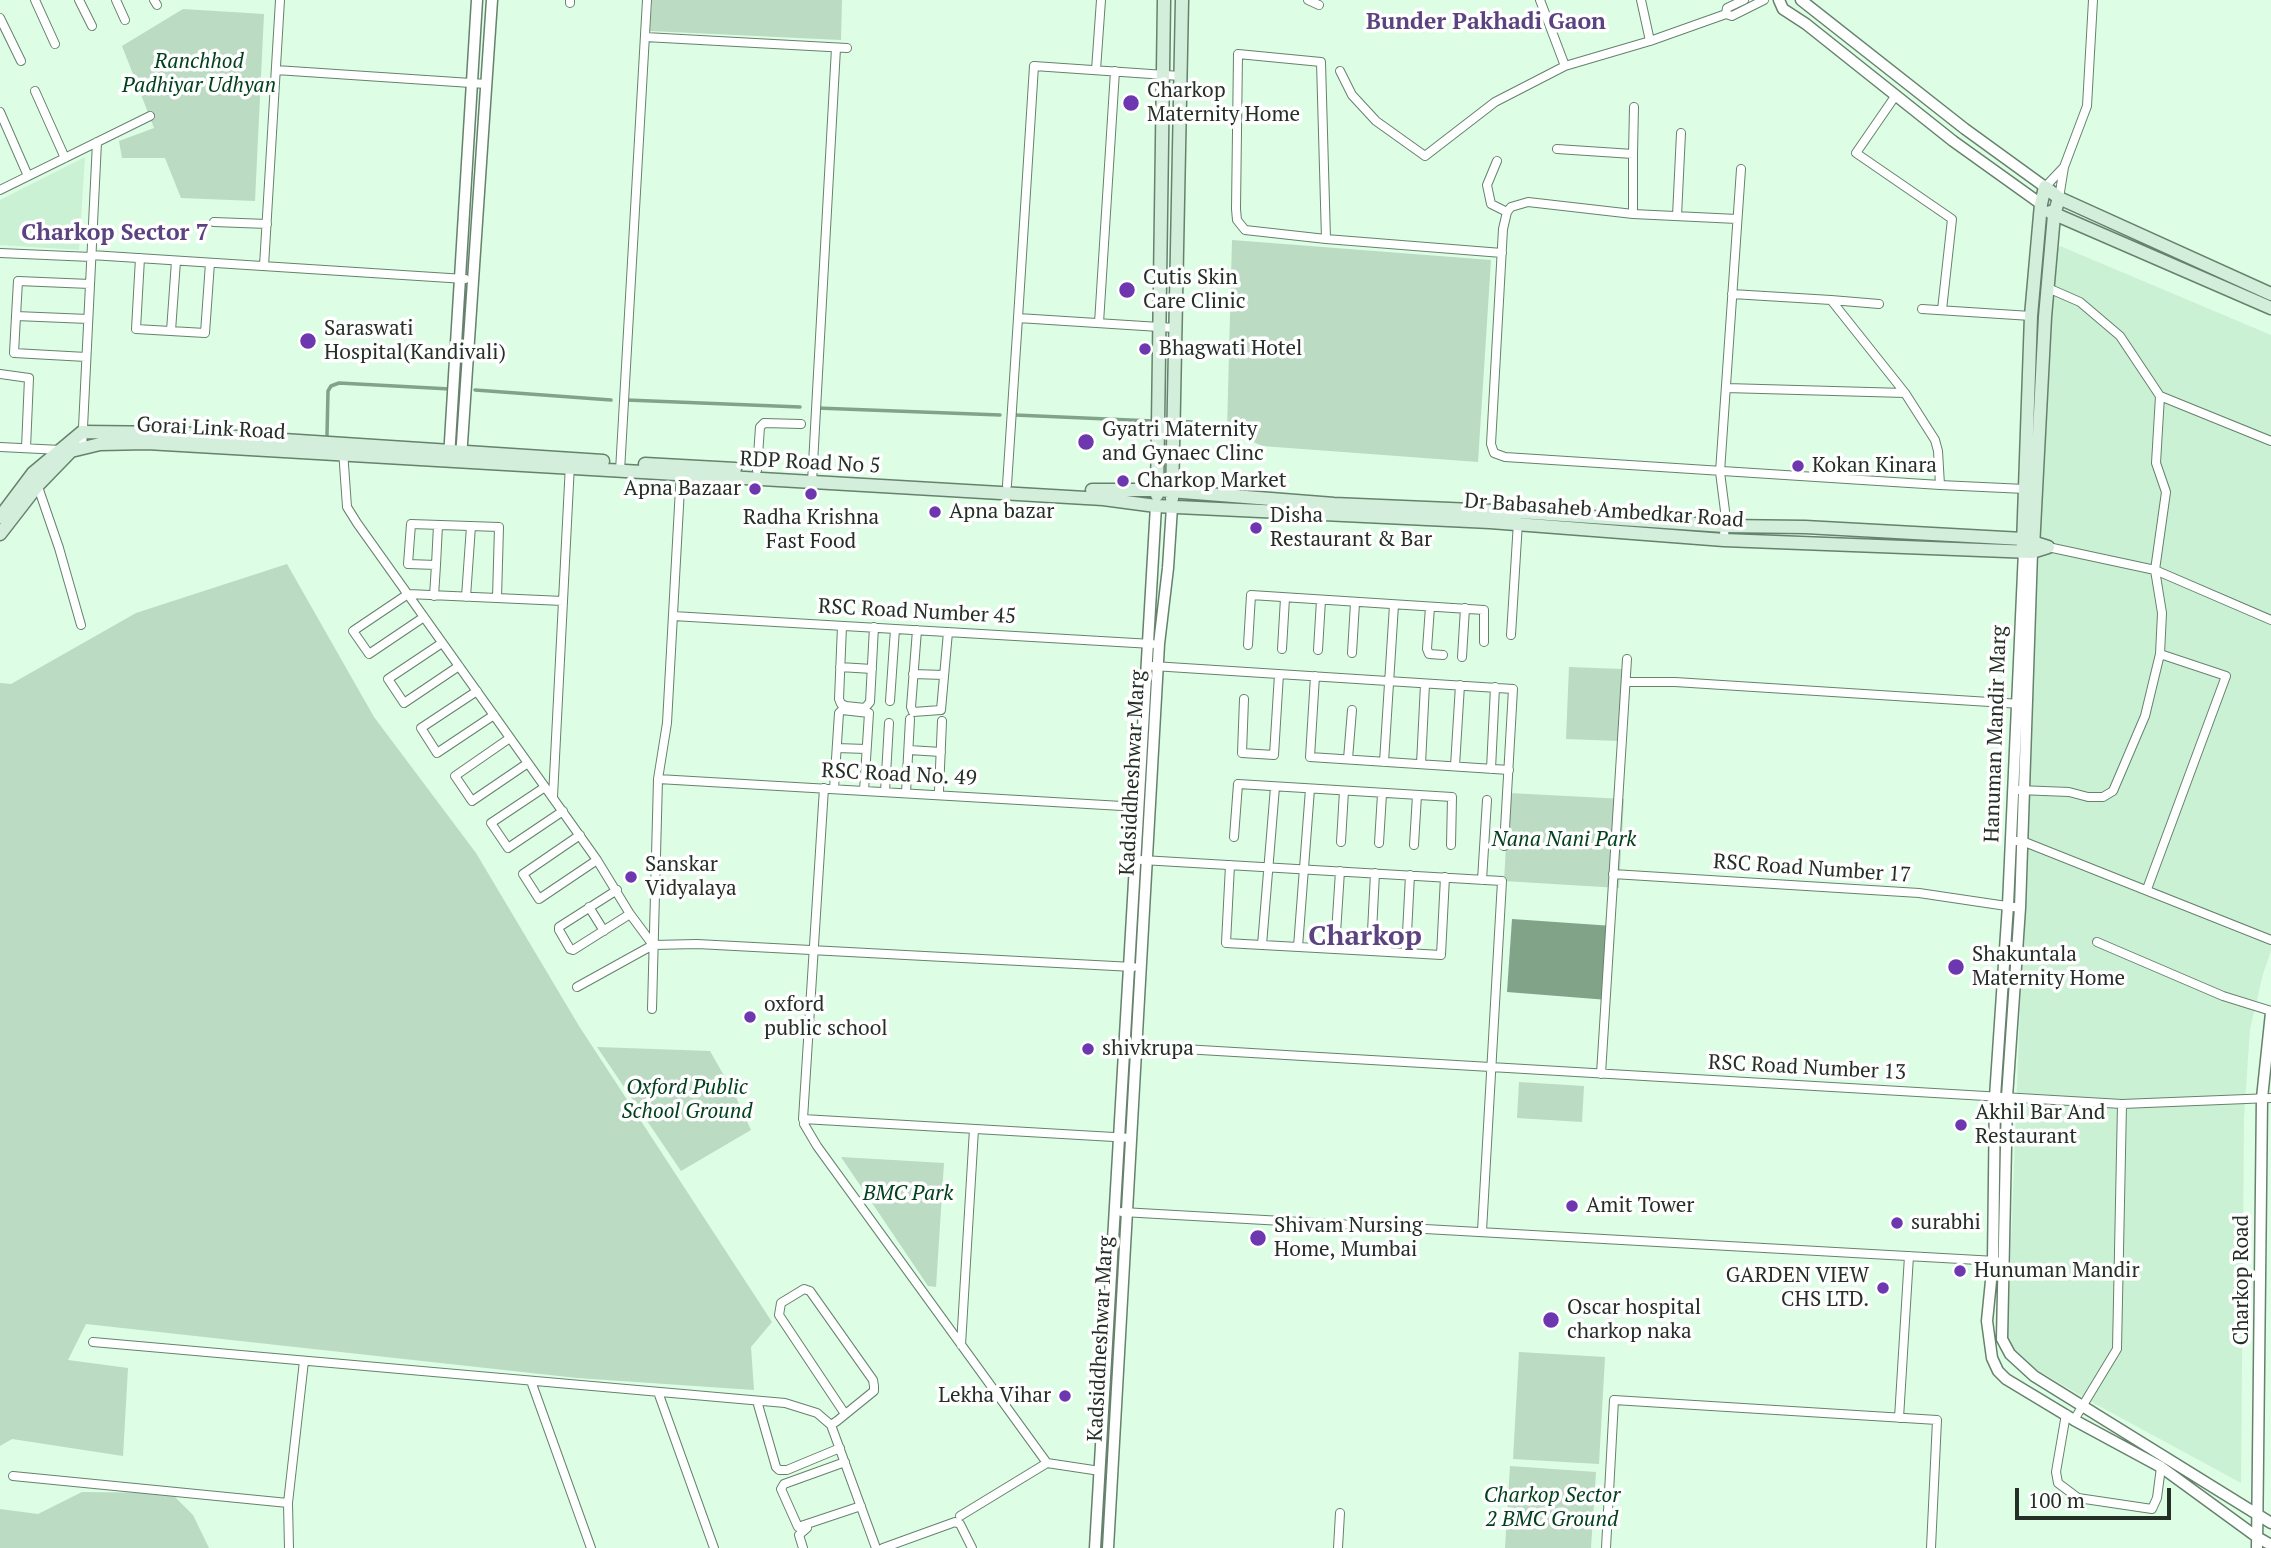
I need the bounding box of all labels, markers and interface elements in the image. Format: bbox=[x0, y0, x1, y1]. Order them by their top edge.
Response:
district label: Bunder Pakhadi Gaon bbox=[1366, 8, 1606, 36]
park label: Ranchhod Padhiyar Udhyan bbox=[122, 49, 276, 99]
place label: Charkop Maternity Home bbox=[1147, 78, 1300, 128]
marker: Charkop Maternity Home bbox=[1121, 93, 1141, 113]
district label: Charkop Sector 7 bbox=[21, 219, 209, 247]
place label: Cutis Skin Care Clinic bbox=[1143, 265, 1246, 315]
marker: Cutis Skin Care Clinic bbox=[1117, 280, 1137, 300]
place label: Saraswati Hospital(Kandivali) bbox=[324, 316, 506, 366]
marker: Saraswati Hospital(Kandivali) bbox=[298, 331, 318, 351]
place label: Bhagwati Hotel bbox=[1159, 336, 1302, 362]
marker: Bhagwati Hotel bbox=[1137, 341, 1153, 357]
street label: Gorai Link Road bbox=[136, 413, 286, 445]
place label: Gyatri Maternity and Gynaec Clinc bbox=[1102, 417, 1264, 467]
marker: Gyatri Maternity and Gynaec Clinc bbox=[1076, 432, 1096, 452]
street label: RDP Road No 5 bbox=[739, 447, 881, 479]
place label: Kokan Kinara bbox=[1812, 453, 1937, 479]
marker: Kokan Kinara bbox=[1790, 458, 1806, 474]
place label: Charkop Market bbox=[1137, 468, 1287, 494]
marker: Charkop Market bbox=[1115, 473, 1131, 489]
place label: Apna Bazaar bbox=[624, 476, 741, 502]
marker: Apna Bazaar bbox=[747, 481, 763, 497]
marker: Radha Krishna Fast Food bbox=[803, 486, 819, 502]
street label: Dr Babasaheb Ambedkar Road bbox=[1463, 489, 1745, 533]
place label: Apna bazar bbox=[949, 499, 1054, 525]
place label: Disha Restaurant & Bar bbox=[1270, 503, 1432, 553]
marker: Apna bazar bbox=[927, 504, 943, 520]
place label: Radha Krishna Fast Food bbox=[743, 505, 879, 555]
marker: Disha Restaurant & Bar bbox=[1248, 520, 1264, 536]
street label: RSC Road Number 45 bbox=[817, 594, 1017, 630]
street label: Hanuman Mandir Marg bbox=[1980, 625, 2012, 843]
street label: Kadsiddheshwar Marg bbox=[1115, 670, 1151, 876]
street label: RSC Road No. 49 bbox=[821, 758, 977, 792]
park label: Nana Nani Park bbox=[1492, 827, 1636, 853]
street label: RSC Road Number 17 bbox=[1712, 850, 1912, 888]
place label: Sanskar Vidyalaya bbox=[645, 852, 737, 902]
marker: Sanskar Vidyalaya bbox=[623, 869, 639, 885]
district label: Charkop bbox=[1308, 920, 1422, 954]
place label: Shakuntala Maternity Home bbox=[1972, 942, 2125, 992]
marker: Shakuntala Maternity Home bbox=[1946, 957, 1966, 977]
place label: oxford public school bbox=[764, 992, 888, 1042]
marker: oxford public school bbox=[742, 1009, 758, 1025]
place label: shivkrupa bbox=[1102, 1036, 1194, 1062]
marker: shivkrupa bbox=[1080, 1041, 1096, 1057]
street label: RSC Road Number 13 bbox=[1707, 1050, 1907, 1086]
park label: Oxford Public School Ground bbox=[622, 1075, 752, 1125]
place label: Akhil Bar And Restaurant bbox=[1975, 1100, 2105, 1150]
marker: Akhil Bar And Restaurant bbox=[1953, 1117, 1969, 1133]
park label: BMC Park bbox=[863, 1181, 953, 1207]
place label: Amit Tower bbox=[1586, 1193, 1694, 1219]
marker: Amit Tower bbox=[1564, 1198, 1580, 1214]
place label: surabhi bbox=[1911, 1210, 1981, 1236]
place label: Shivam Nursing Home, Mumbai bbox=[1274, 1213, 1423, 1263]
marker: surabhi bbox=[1889, 1215, 1905, 1231]
street label: Charkop Road bbox=[2229, 1215, 2255, 1345]
marker: Shivam Nursing Home, Mumbai bbox=[1248, 1228, 1268, 1248]
street label: Kadsiddheshwar Marg bbox=[1083, 1236, 1119, 1442]
place label: Hunuman Mandir bbox=[1974, 1258, 2140, 1284]
place label: GARDEN VIEW CHS LTD. bbox=[1726, 1263, 1869, 1313]
marker: Hunuman Mandir bbox=[1952, 1263, 1968, 1279]
marker: GARDEN VIEW CHS LTD. bbox=[1875, 1280, 1891, 1296]
place label: Oscar hospital charkop naka bbox=[1567, 1295, 1701, 1345]
marker: Oscar hospital charkop naka bbox=[1541, 1310, 1561, 1330]
place label: Lekha Vihar bbox=[938, 1383, 1051, 1409]
marker: Lekha Vihar bbox=[1057, 1388, 1073, 1404]
scale bar bbox=[2019, 1474, 2175, 1518]
park label: Charkop Sector 2 BMC Ground bbox=[1484, 1483, 1620, 1533]
text: 100 m bbox=[2028, 1486, 2085, 1514]

